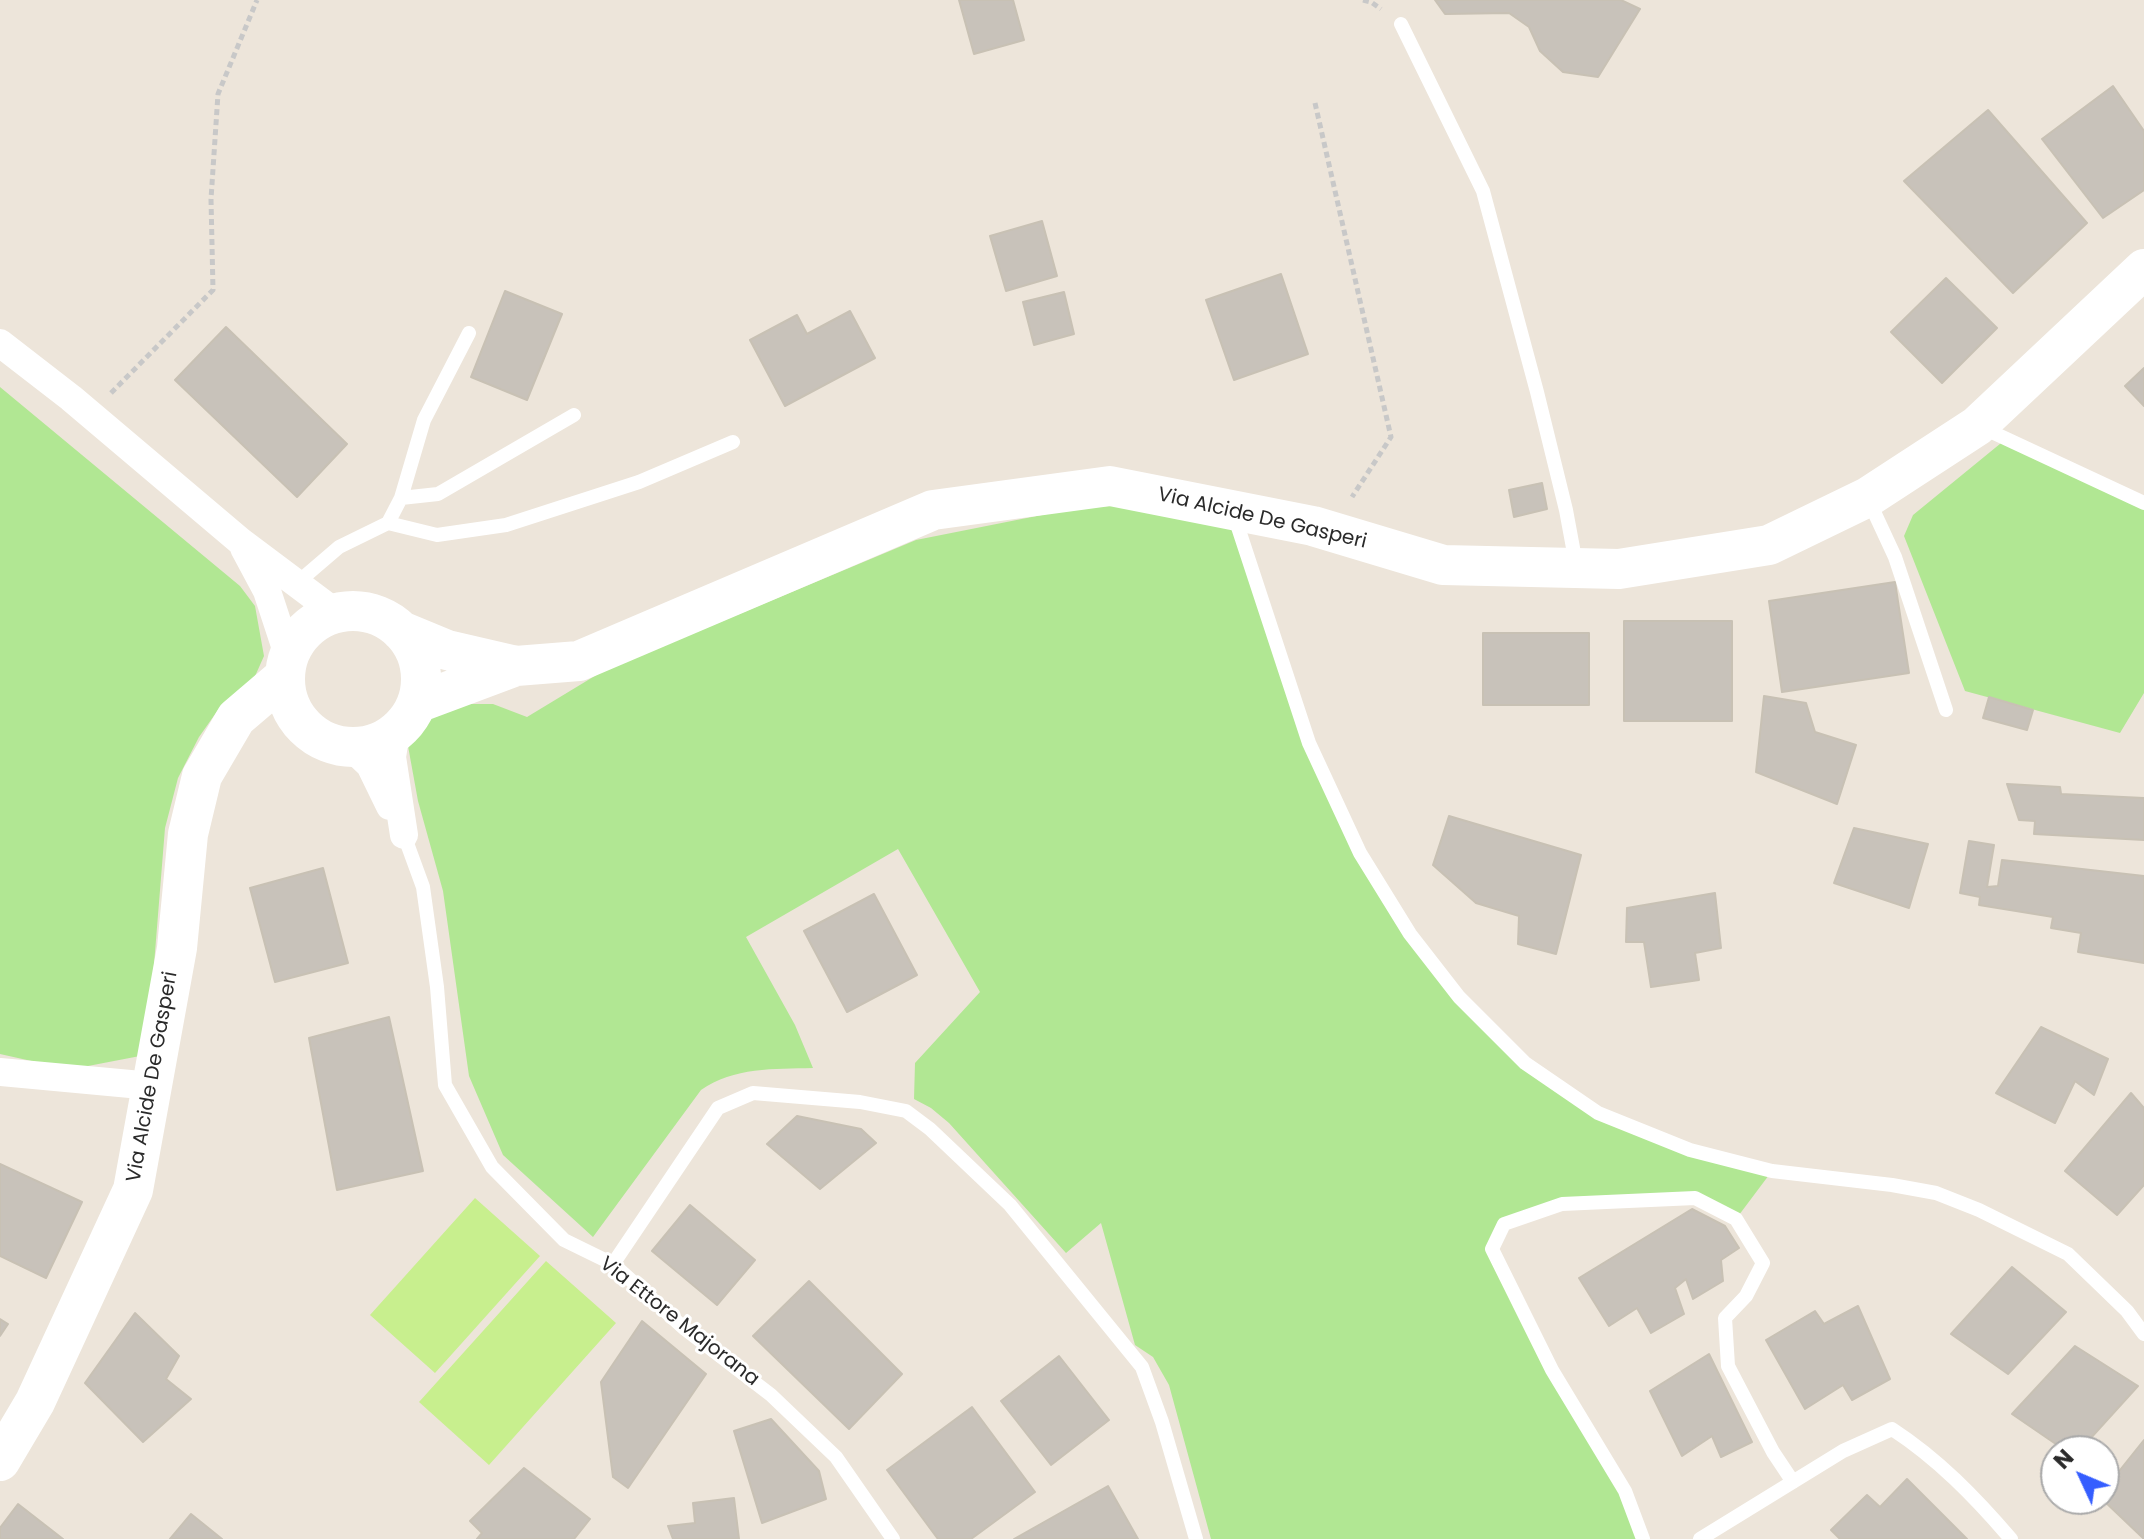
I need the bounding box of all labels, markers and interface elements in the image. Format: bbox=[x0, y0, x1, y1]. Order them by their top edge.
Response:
street label: Via Alcide De Gasperi bbox=[1155, 483, 1369, 555]
street label: Via Alcide De Gasperi bbox=[123, 970, 183, 1184]
street label: Via Ettore Majorana bbox=[594, 1252, 764, 1392]
north arrow bbox=[2040, 1435, 2120, 1515]
text: N bbox=[2047, 1443, 2081, 1476]

